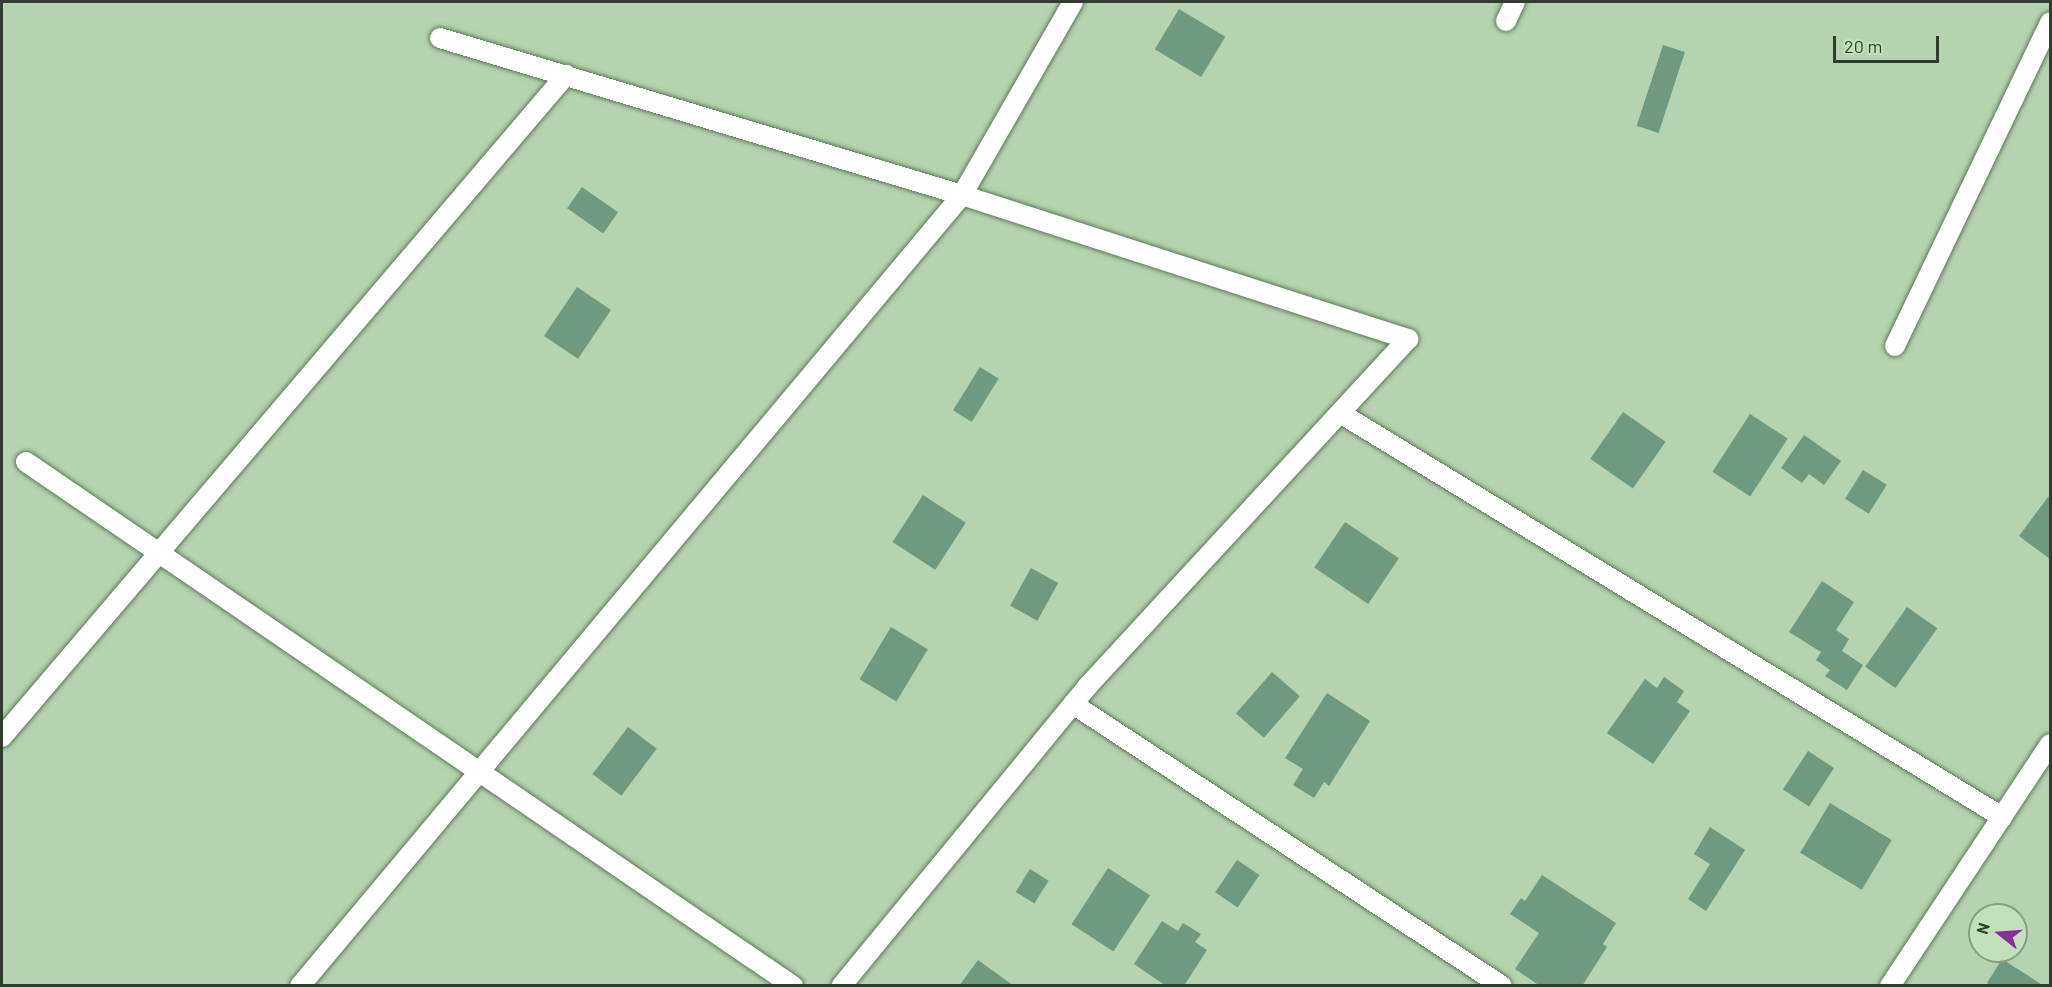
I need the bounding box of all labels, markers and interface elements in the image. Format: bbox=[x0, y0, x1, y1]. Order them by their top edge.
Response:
scale bar bbox=[1836, 24, 1942, 62]
text: 20 m bbox=[1844, 35, 1882, 57]
north arrow bbox=[1968, 903, 2028, 963]
text: N bbox=[1972, 920, 1993, 936]

